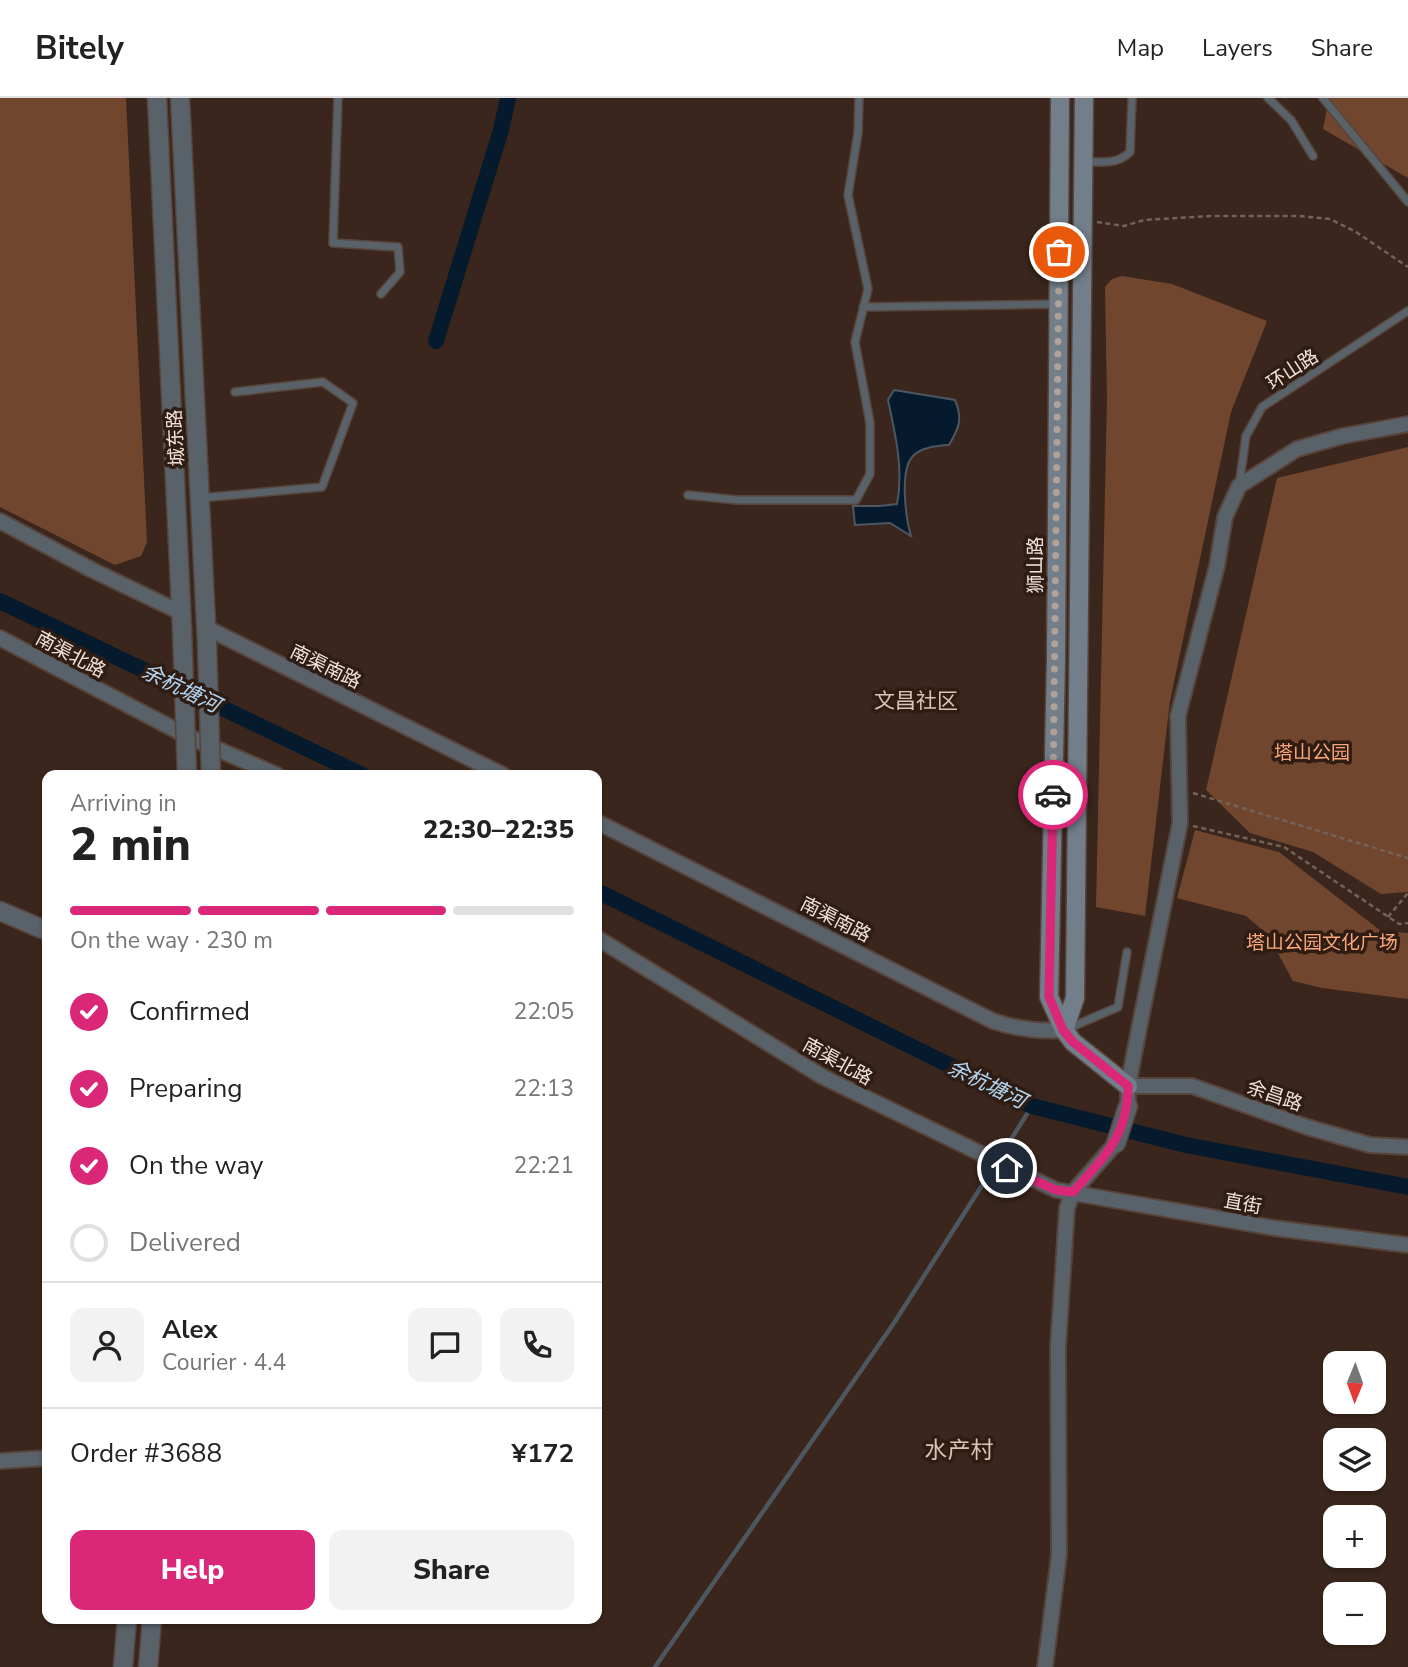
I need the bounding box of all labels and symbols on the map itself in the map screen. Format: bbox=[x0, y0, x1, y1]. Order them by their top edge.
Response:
pin bbox=[1029, 222, 1089, 282]
street label: 环山路 bbox=[1262, 343, 1324, 396]
street label: 城东路 bbox=[162, 409, 190, 467]
street label: 狮山路 bbox=[1023, 536, 1049, 594]
street label: 南渠北路 bbox=[31, 626, 110, 684]
street label: 南渠南路 bbox=[286, 639, 365, 695]
water label: 余杭塘河 bbox=[137, 657, 228, 721]
district label: 文昌社区 bbox=[874, 687, 958, 715]
park label: 塔山公园 bbox=[1274, 740, 1350, 766]
courier bbox=[1018, 760, 1088, 830]
street label: 南渠南路 bbox=[796, 891, 875, 949]
park label: 塔山公园文化广场 bbox=[1246, 930, 1398, 956]
street label: 南渠北路 bbox=[798, 1032, 877, 1092]
water label: 余杭塘河 bbox=[943, 1053, 1034, 1117]
street label: 余昌路 bbox=[1243, 1074, 1306, 1118]
pin bbox=[977, 1138, 1037, 1198]
street label: 直街 bbox=[1222, 1188, 1264, 1220]
north arrow bbox=[1323, 1351, 1386, 1414]
district label: 水产村 bbox=[925, 1435, 994, 1466]

